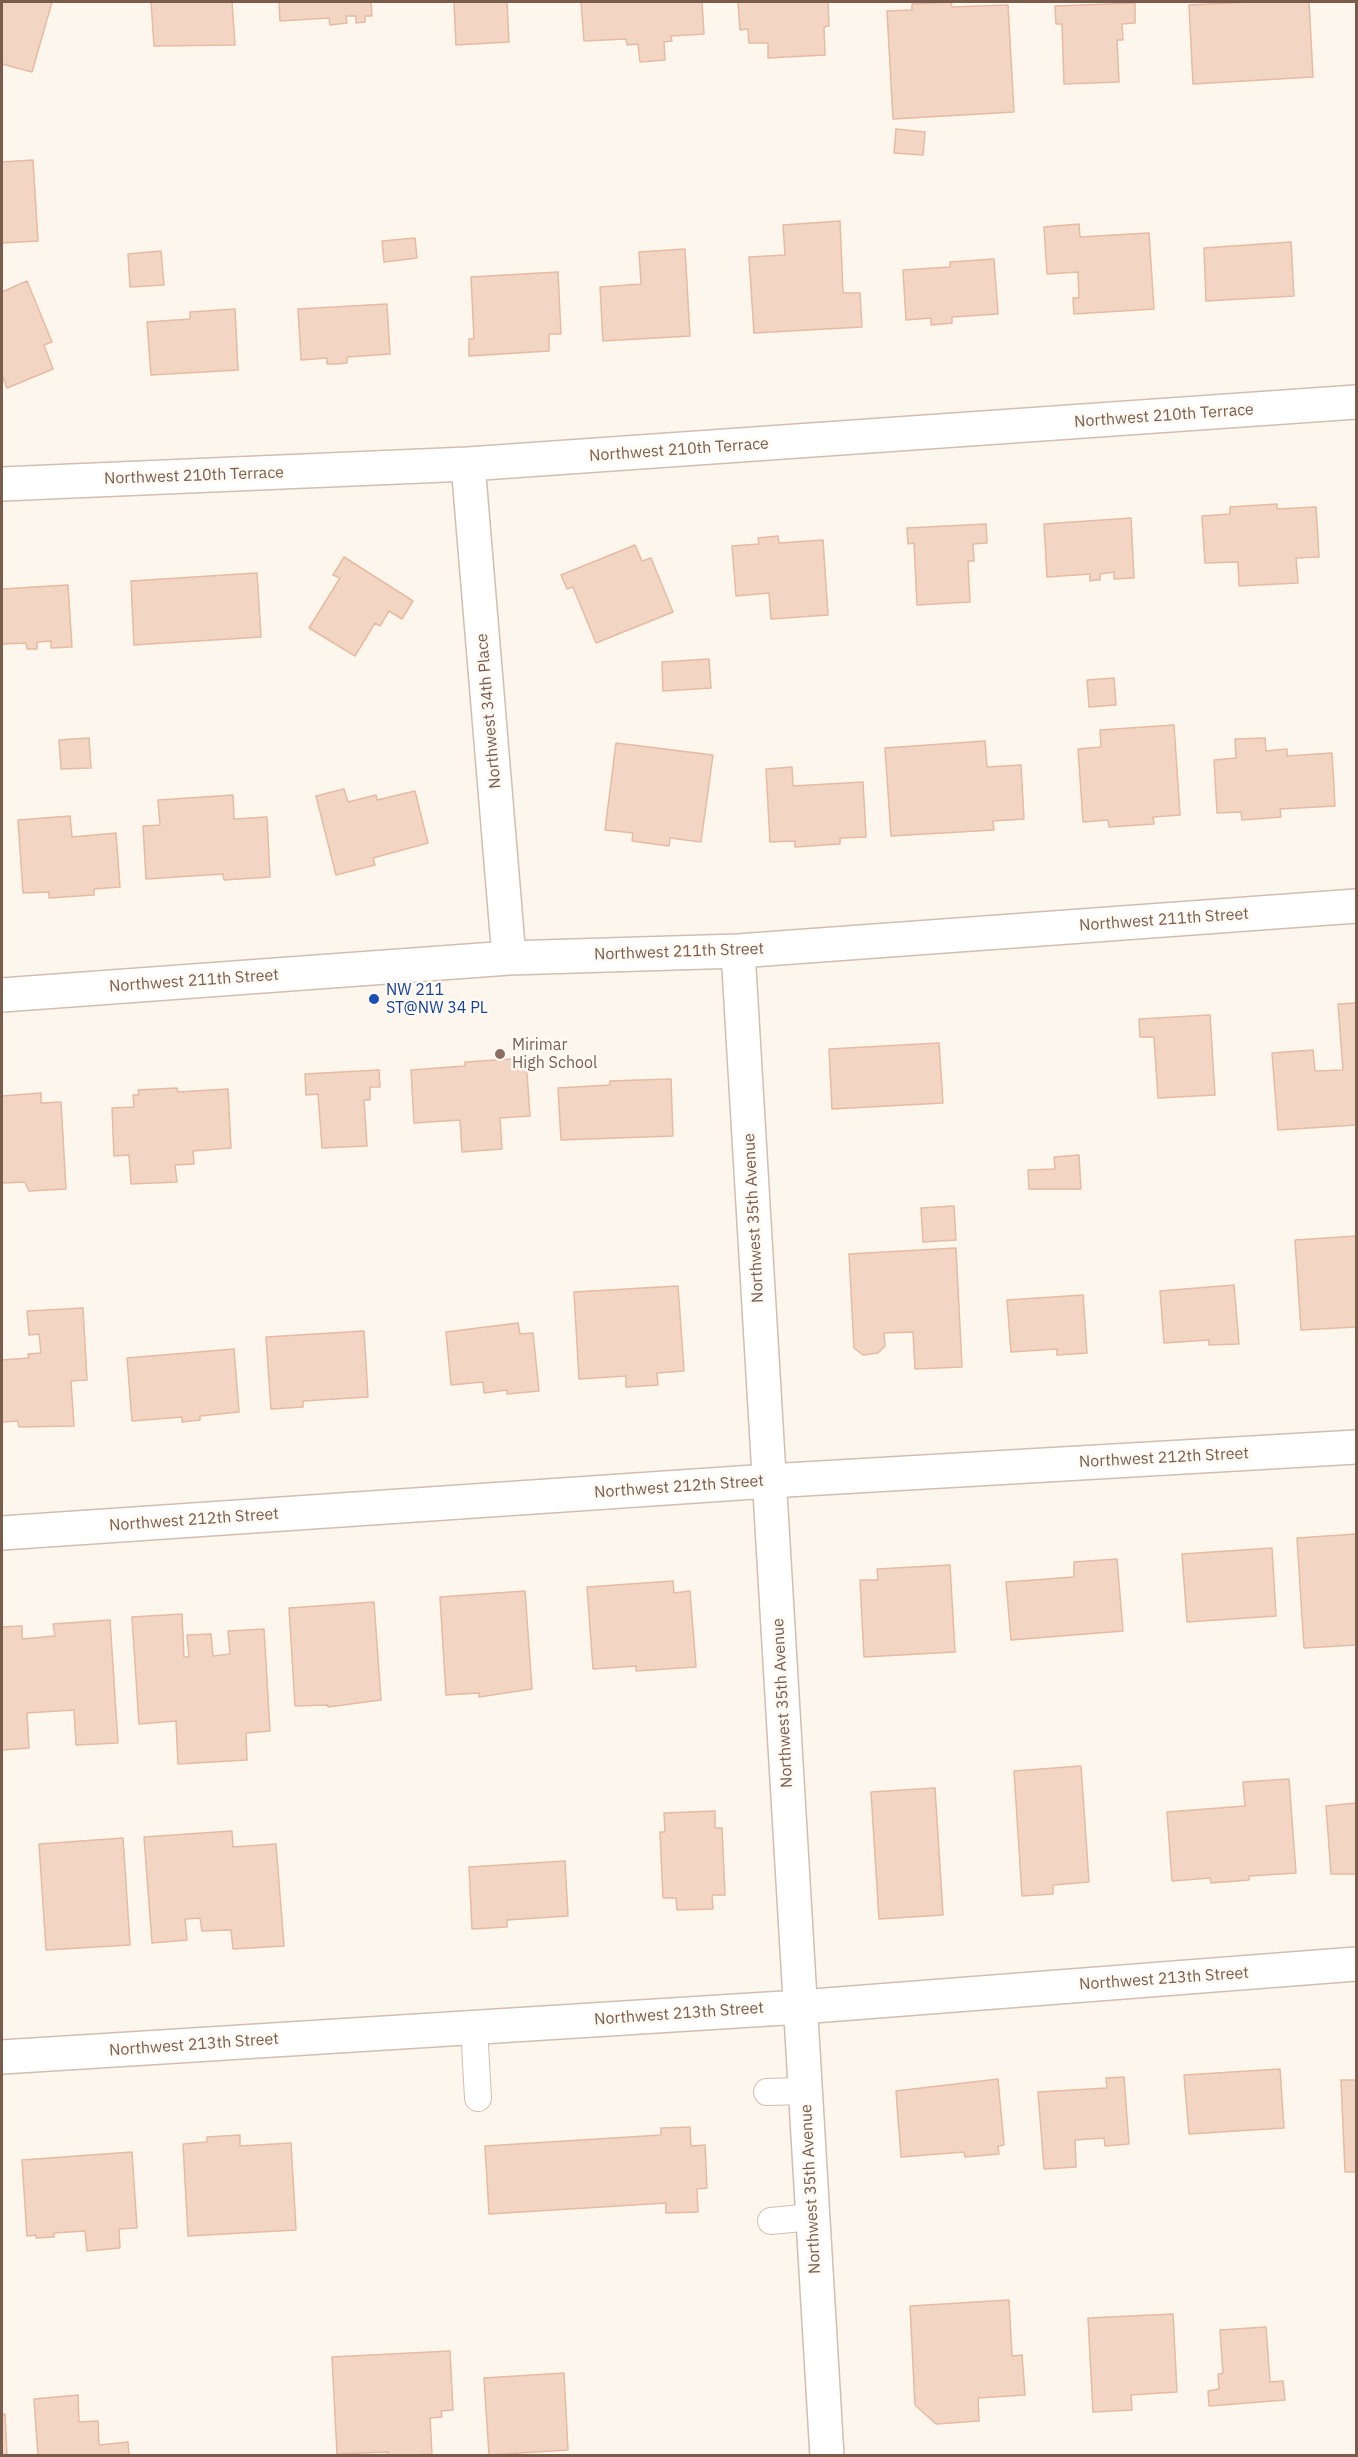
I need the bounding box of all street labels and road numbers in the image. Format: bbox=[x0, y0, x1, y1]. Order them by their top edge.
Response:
street label: Northwest 210th Terrace bbox=[1074, 400, 1254, 432]
street label: Northwest 210th Terrace bbox=[589, 434, 769, 466]
street label: Northwest 210th Terrace bbox=[104, 463, 284, 489]
street label: Northwest 34th Place bbox=[473, 633, 505, 789]
street label: Northwest 211th Street bbox=[1079, 904, 1249, 936]
street label: Northwest 211th Street bbox=[594, 939, 764, 965]
street label: Northwest 211th Street bbox=[109, 965, 279, 997]
street label: Northwest 35th Avenue bbox=[740, 1133, 768, 1303]
street label: Northwest 212th Street bbox=[1079, 1444, 1249, 1472]
street label: Northwest 212th Street bbox=[594, 1471, 764, 1503]
street label: Northwest 212th Street bbox=[109, 1504, 279, 1536]
street label: Northwest 35th Avenue bbox=[769, 1618, 797, 1788]
street label: Northwest 213th Street bbox=[1079, 1963, 1249, 1995]
street label: Northwest 213th Street bbox=[594, 1998, 764, 2030]
street label: Northwest 213th Street bbox=[109, 2029, 279, 2061]
street label: Northwest 35th Avenue bbox=[797, 2104, 825, 2274]

